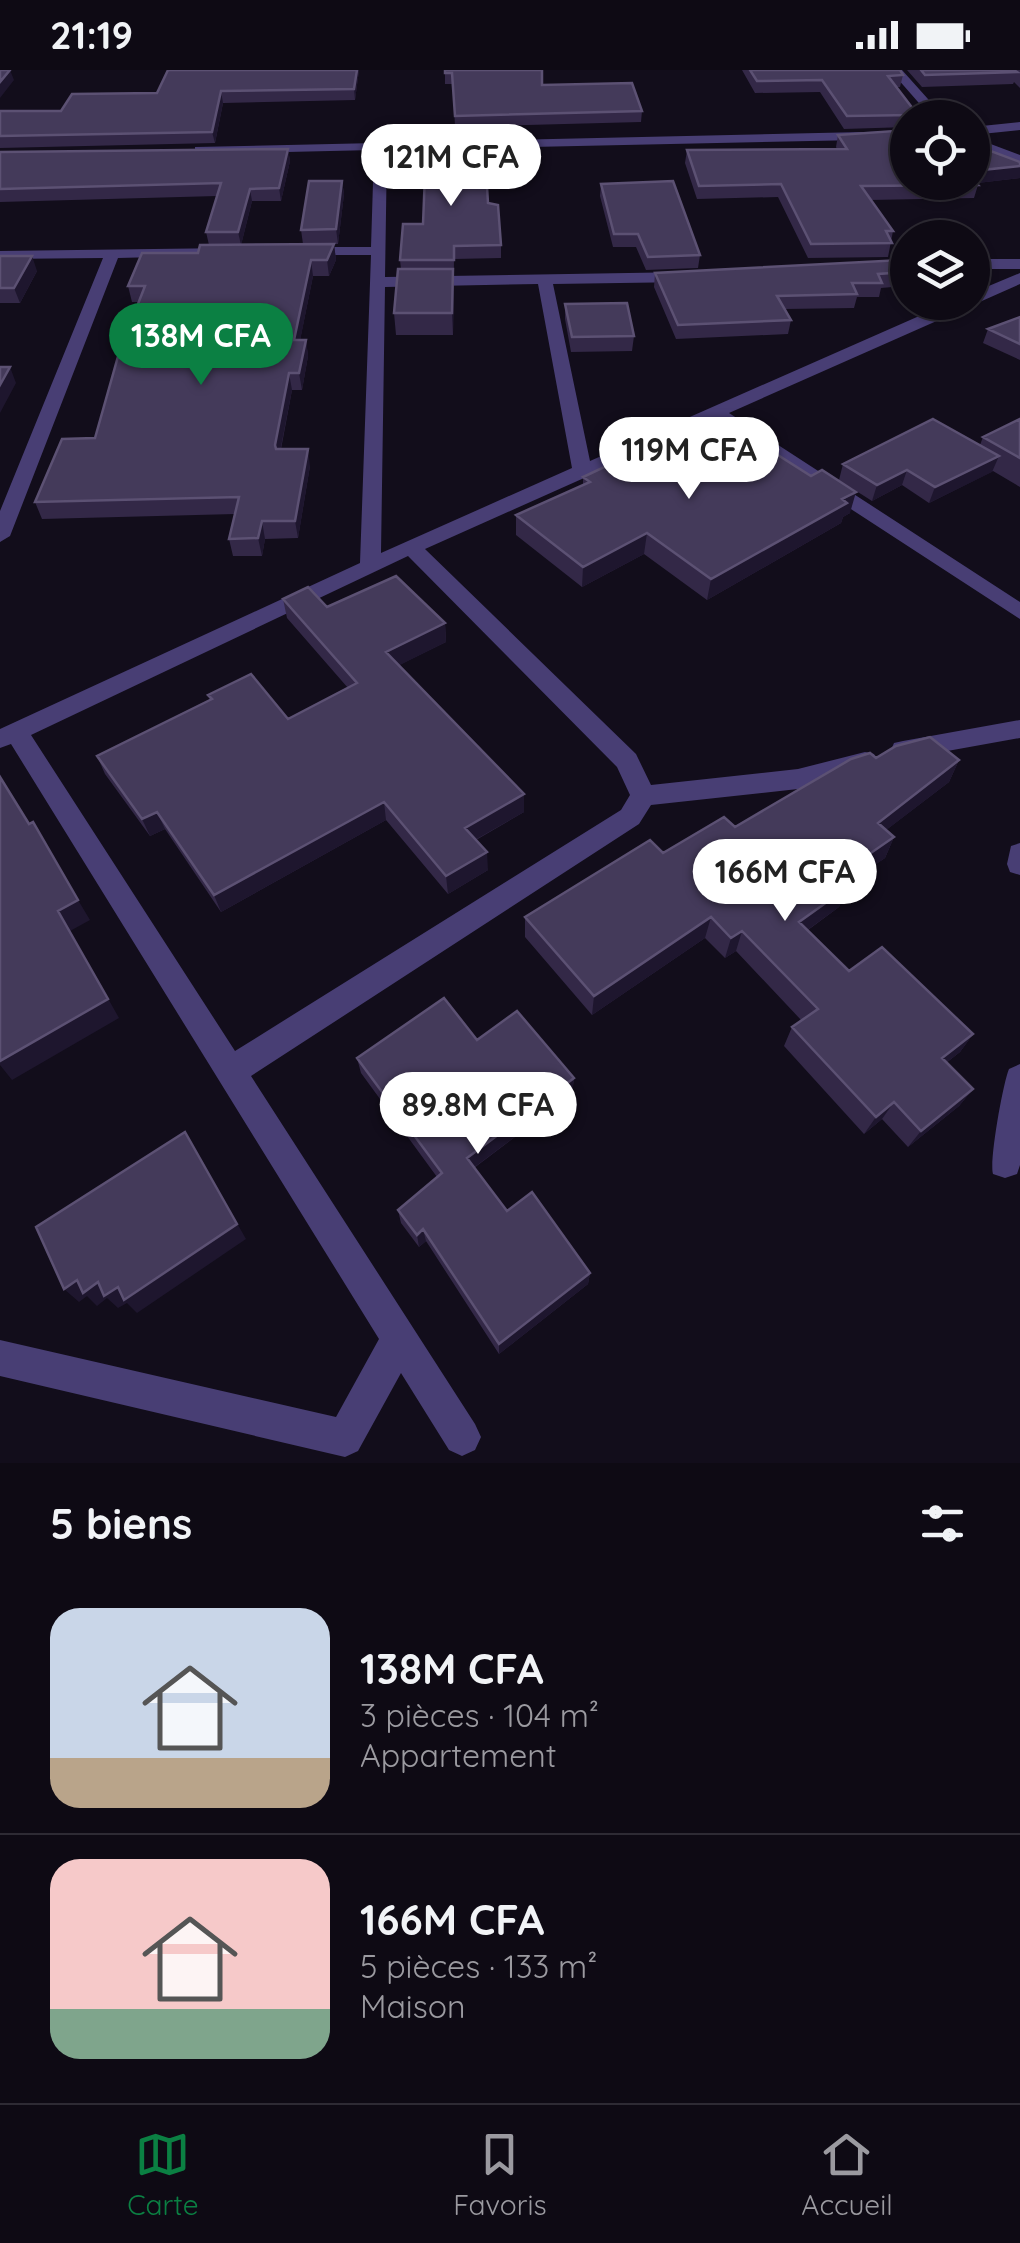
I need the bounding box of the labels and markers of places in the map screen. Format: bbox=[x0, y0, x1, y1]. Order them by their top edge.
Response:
pin: 121M CFA bbox=[348, 124, 554, 209]
pin: 138M CFA bbox=[98, 303, 304, 388]
pin: 119M CFA bbox=[586, 417, 792, 502]
pin: 166M CFA bbox=[682, 839, 888, 924]
pin: 89.8M CFA bbox=[364, 1072, 592, 1157]

